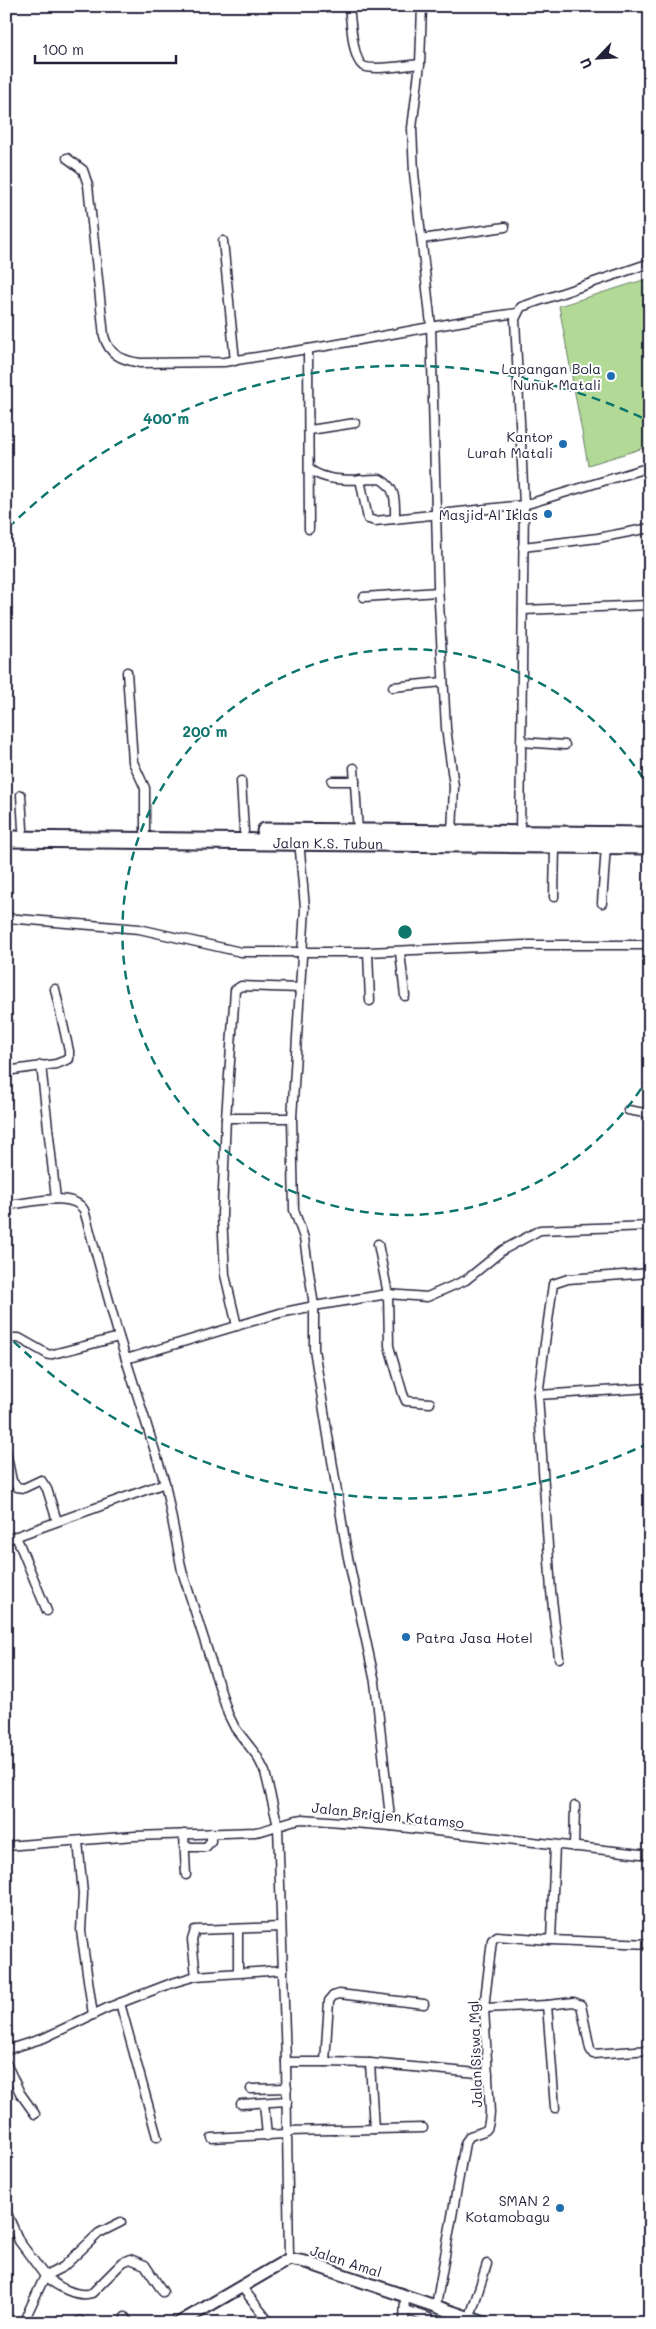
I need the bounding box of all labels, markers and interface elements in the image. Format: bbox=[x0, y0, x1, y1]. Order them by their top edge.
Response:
scale bar bbox=[35, 32, 176, 64]
north arrow bbox=[574, 32, 624, 82]
text: 100 m bbox=[42, 39, 84, 59]
text: U bbox=[575, 55, 596, 72]
place label: Lapangan Bola Nunuk Matali bbox=[501, 359, 601, 394]
marker: Lapangan Bola Nunuk Matali bbox=[605, 370, 617, 382]
text: 400 m bbox=[143, 408, 189, 428]
place label: Kantor Lurah Matali bbox=[467, 427, 553, 462]
marker: Kantor Lurah Matali bbox=[557, 438, 569, 450]
place label: Masjid Al Iklas bbox=[439, 505, 538, 524]
marker: Masjid Al Iklas bbox=[542, 508, 554, 520]
text: 200 m bbox=[183, 721, 228, 741]
street label: Jalan K.S. Tubun bbox=[273, 832, 383, 853]
centre of rings bbox=[396, 923, 414, 941]
place label: Patra Jasa Hotel bbox=[416, 1628, 533, 1647]
marker: Patra Jasa Hotel bbox=[400, 1631, 412, 1643]
street label: Jalan Brigjen Katamso bbox=[311, 1798, 465, 1832]
street label: Jalan Siswa Mgl bbox=[464, 2000, 486, 2108]
place label: SMAN 2 Kotamobagu bbox=[465, 2191, 550, 2226]
marker: SMAN 2 Kotamobagu bbox=[554, 2202, 566, 2214]
street label: Jalan Amal bbox=[308, 2241, 384, 2281]

